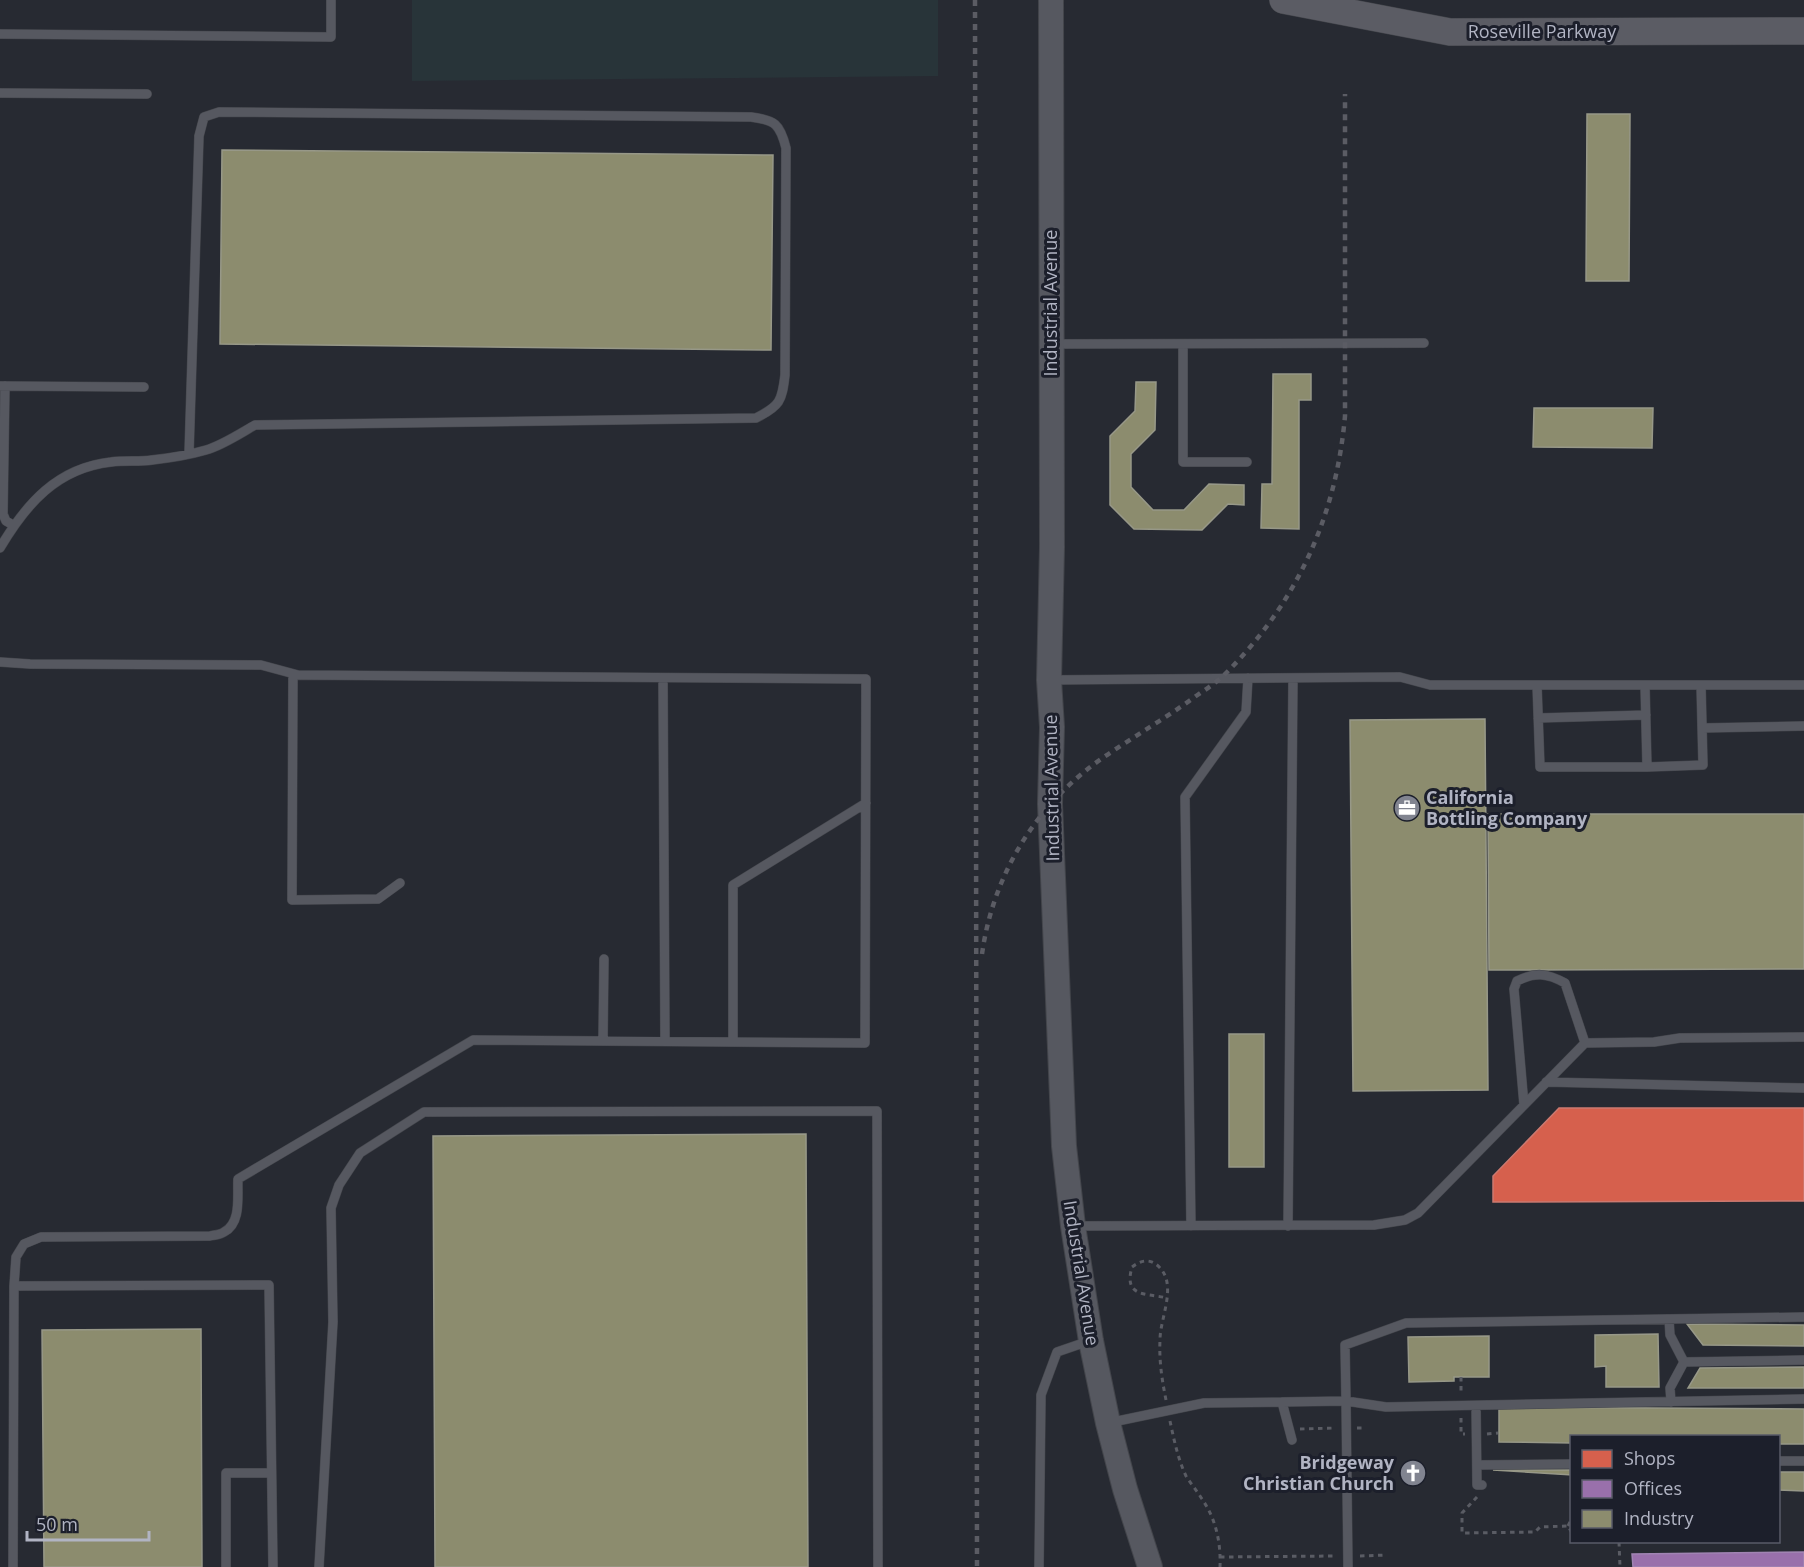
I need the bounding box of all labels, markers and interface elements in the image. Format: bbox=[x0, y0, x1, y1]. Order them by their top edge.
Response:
street label: Roseville Parkway bbox=[1468, 19, 1617, 43]
street label: Industrial Avenue bbox=[1038, 230, 1062, 376]
street label: Industrial Avenue bbox=[1038, 714, 1064, 862]
place label: California Bottling Company bbox=[1426, 785, 1588, 830]
office icon: California Bottling Company bbox=[1392, 793, 1422, 823]
street label: Industrial Avenue bbox=[1059, 1198, 1105, 1347]
legend bbox=[1570, 1435, 1780, 1543]
text: Shops bbox=[1624, 1446, 1675, 1470]
place label: Bridgeway Christian Church bbox=[1243, 1450, 1395, 1495]
church icon: Bridgeway Christian Church bbox=[1398, 1458, 1428, 1488]
text: Offices bbox=[1624, 1476, 1682, 1500]
scale bar bbox=[27, 1504, 148, 1542]
text: Industry bbox=[1624, 1506, 1694, 1530]
text: 50 m bbox=[36, 1512, 78, 1536]

